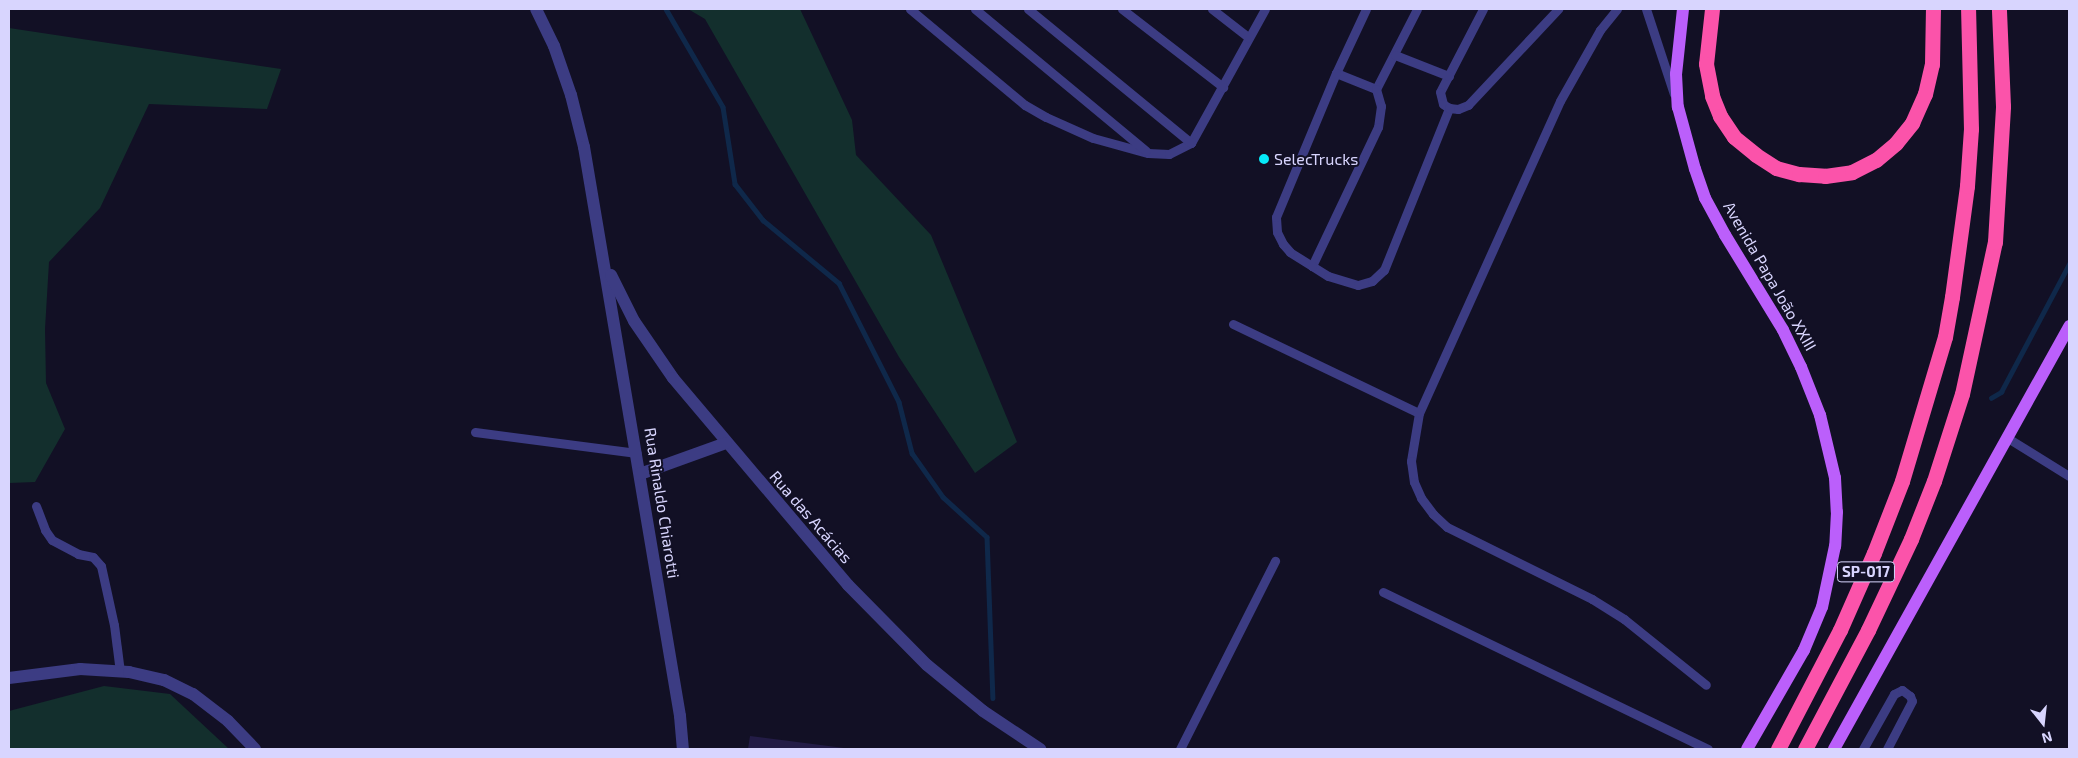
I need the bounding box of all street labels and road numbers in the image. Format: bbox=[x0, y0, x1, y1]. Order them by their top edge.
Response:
street label: Avenida Papa João XXIII bbox=[1719, 198, 1821, 354]
street label: Rua Rinaldo Chiarotti bbox=[641, 426, 683, 580]
street label: Rua das Acácias bbox=[766, 467, 856, 567]
road number: SP-017 bbox=[1836, 560, 1896, 584]

